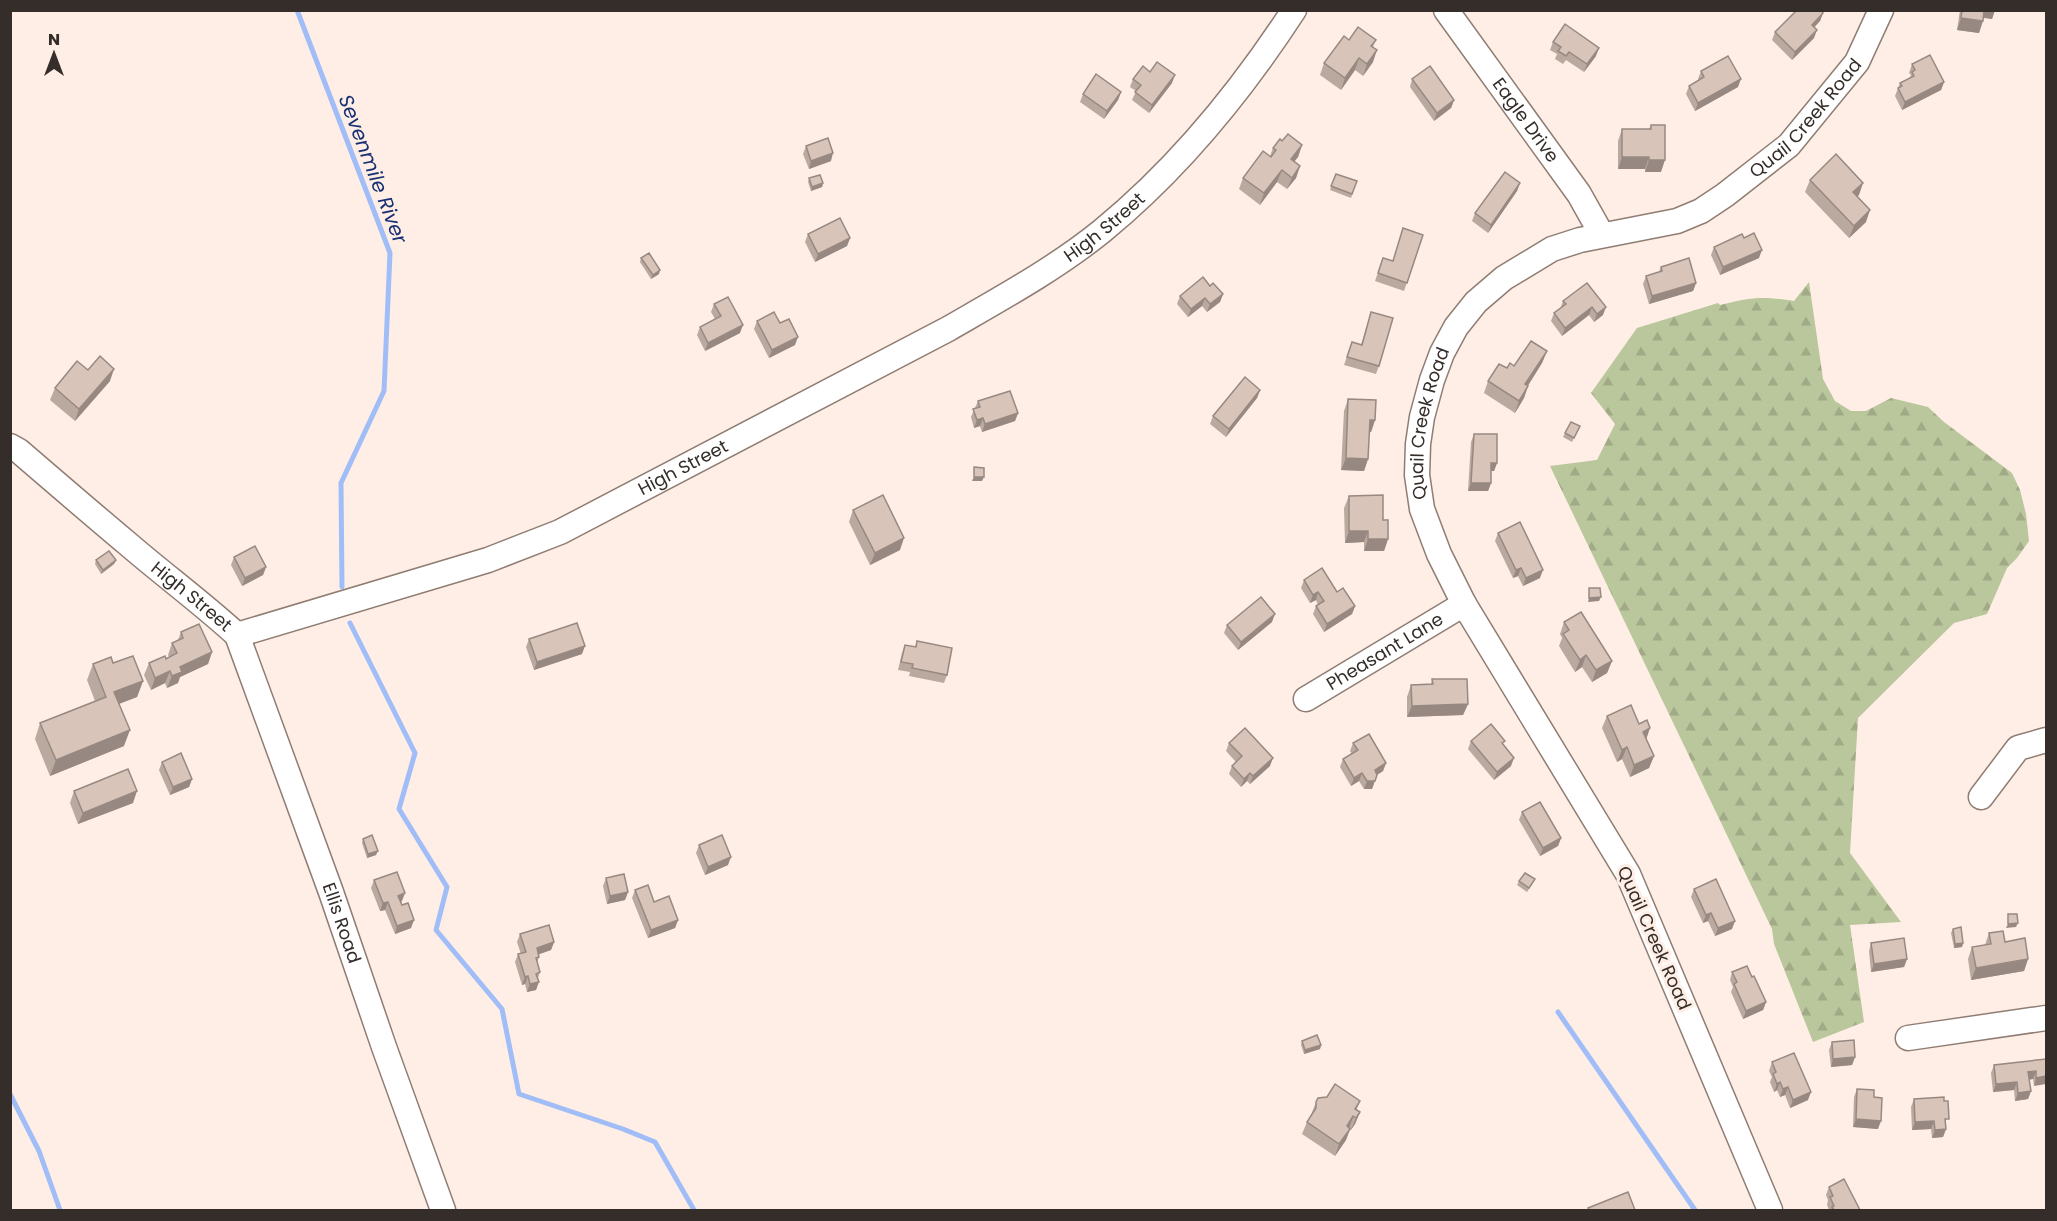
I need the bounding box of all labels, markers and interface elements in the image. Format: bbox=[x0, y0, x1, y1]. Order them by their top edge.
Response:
north arrow bbox=[24, 24, 84, 84]
text: N bbox=[48, 28, 60, 51]
street label: Quail Creek Road bbox=[1744, 53, 1867, 183]
street label: Eagle Drive bbox=[1487, 72, 1565, 167]
water label: Sevenmile River bbox=[332, 90, 414, 248]
street label: High Street bbox=[1059, 186, 1150, 268]
street label: Quail Creek Road bbox=[1404, 344, 1455, 501]
street label: High Street bbox=[633, 433, 732, 501]
street label: High Street bbox=[146, 555, 238, 637]
street label: Pheasant Lane bbox=[1321, 606, 1448, 696]
street label: Quail Creek Road bbox=[1611, 862, 1697, 1014]
street label: Ellis Road bbox=[317, 879, 367, 966]

